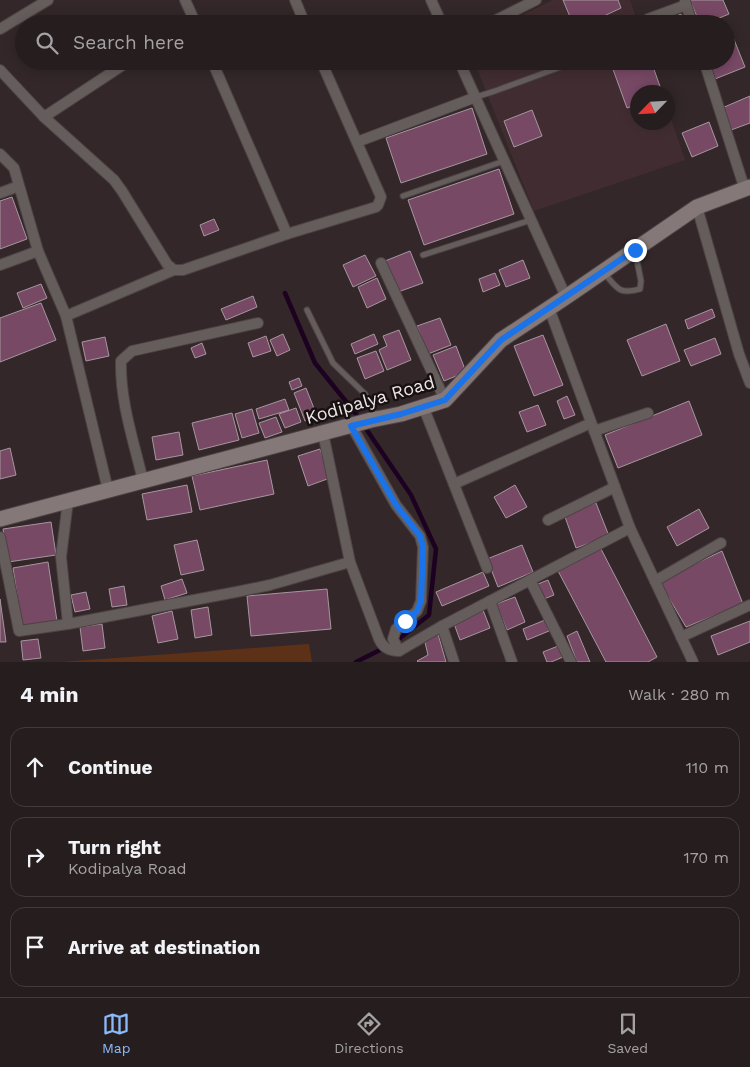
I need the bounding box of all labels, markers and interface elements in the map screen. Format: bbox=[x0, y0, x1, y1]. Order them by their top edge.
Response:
search box bbox=[15, 15, 735, 70]
icon: search bbox=[33, 29, 61, 57]
text: Search here bbox=[73, 31, 184, 54]
north arrow bbox=[630, 85, 675, 130]
route end bbox=[624, 239, 647, 262]
street label: Kodipalya Road bbox=[303, 371, 437, 428]
route start bbox=[394, 610, 417, 633]
text: 4 min bbox=[20, 682, 78, 707]
text: Walk · 280 m bbox=[628, 685, 730, 704]
icon: ahead bbox=[21, 753, 49, 781]
text: Continue bbox=[68, 756, 152, 779]
text: 110 m bbox=[686, 758, 729, 777]
text: Turn right bbox=[68, 836, 161, 859]
icon: right bbox=[21, 843, 49, 871]
text: 170 m bbox=[683, 848, 729, 867]
text: Kodipalya Road bbox=[68, 859, 187, 878]
icon: arrive bbox=[21, 933, 49, 961]
text: Arrive at destination bbox=[68, 936, 260, 959]
tab: Map bbox=[102, 1010, 131, 1056]
tab: Directions bbox=[334, 1010, 404, 1056]
tab: Saved bbox=[607, 1010, 648, 1056]

